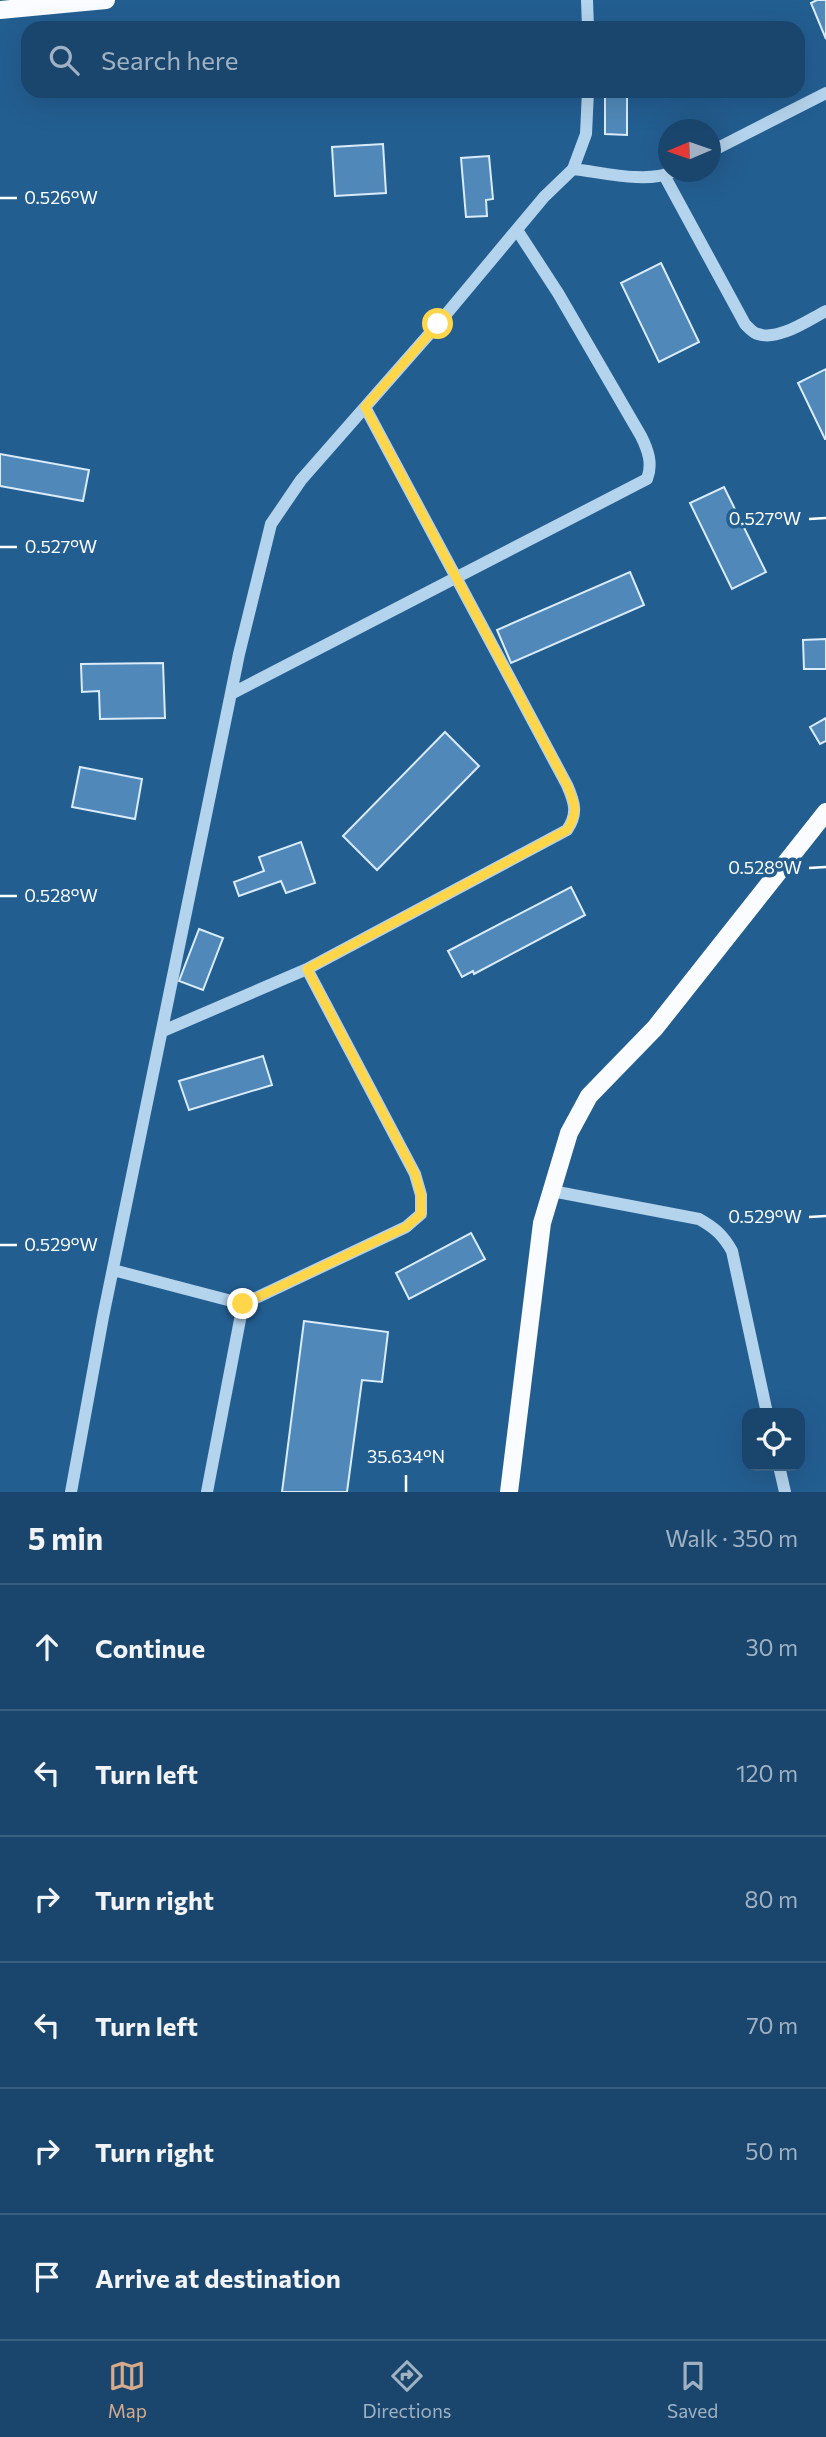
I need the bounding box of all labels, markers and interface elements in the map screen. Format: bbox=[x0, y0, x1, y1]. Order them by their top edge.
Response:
search box bbox=[21, 21, 805, 98]
icon: search bbox=[45, 41, 83, 79]
text: Search here bbox=[101, 44, 239, 75]
north arrow bbox=[658, 119, 721, 182]
text: 0.526°W bbox=[24, 186, 98, 208]
route start bbox=[422, 308, 453, 339]
text: 0.527°W bbox=[729, 507, 801, 529]
text: 0.527°W bbox=[25, 535, 97, 557]
text: 0.528°W bbox=[728, 856, 802, 878]
text: 0.528°W bbox=[24, 884, 98, 906]
text: 0.529°W bbox=[728, 1205, 802, 1227]
text: 0.529°W bbox=[24, 1233, 98, 1255]
route end bbox=[227, 1288, 258, 1319]
map controls bbox=[742, 1408, 805, 1471]
button: locate bbox=[742, 1408, 805, 1471]
text: 35.634°N bbox=[367, 1445, 445, 1467]
text: 5 min bbox=[28, 1519, 103, 1556]
text: Walk · 350 m bbox=[665, 1524, 798, 1552]
icon: ahead bbox=[28, 1628, 66, 1666]
text: Continue bbox=[95, 1632, 205, 1663]
text: 30 m bbox=[745, 1633, 798, 1661]
icon: left bbox=[28, 1754, 66, 1792]
text: Turn left bbox=[95, 1758, 198, 1789]
text: 120 m bbox=[736, 1759, 798, 1787]
icon: right bbox=[28, 1880, 66, 1918]
text: Turn right bbox=[95, 1884, 214, 1915]
text: 80 m bbox=[745, 1885, 798, 1913]
icon: left bbox=[28, 2006, 66, 2044]
text: Turn left bbox=[95, 2010, 198, 2041]
text: 70 m bbox=[746, 2011, 798, 2039]
icon: right bbox=[28, 2132, 66, 2170]
text: Turn right bbox=[95, 2136, 214, 2167]
text: 50 m bbox=[745, 2137, 798, 2165]
icon: arrive bbox=[28, 2258, 66, 2296]
text: Arrive at destination bbox=[95, 2262, 341, 2293]
tab: Map bbox=[108, 2357, 147, 2422]
tab: Directions bbox=[362, 2357, 452, 2422]
tab: Saved bbox=[667, 2357, 718, 2422]

